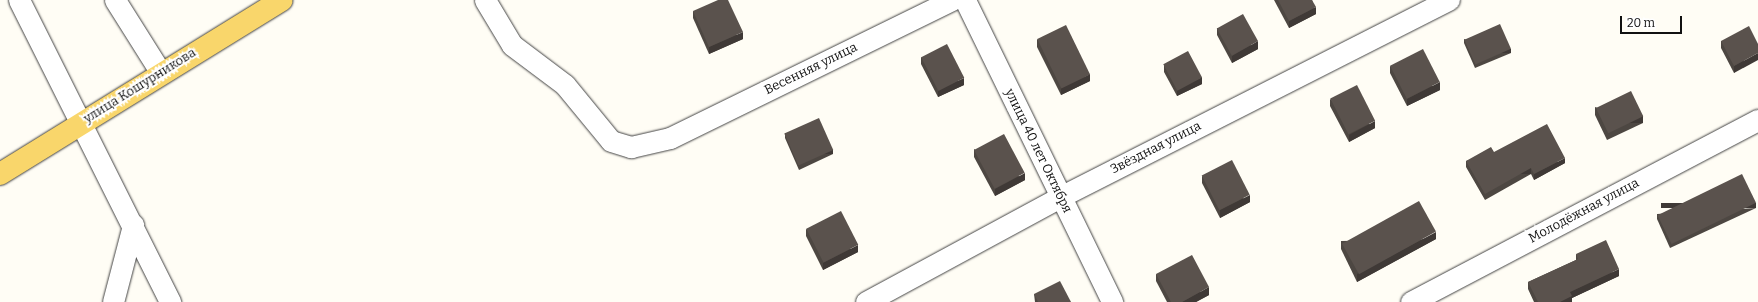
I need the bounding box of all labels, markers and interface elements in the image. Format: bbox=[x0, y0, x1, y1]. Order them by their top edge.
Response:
scale bar bbox=[1622, 8, 1684, 34]
text: 20 m bbox=[1627, 16, 1655, 30]
street label: Весенняя улица bbox=[762, 40, 860, 98]
street label: улица Кошурникова bbox=[81, 45, 199, 127]
street label: улица 40 лет Октября bbox=[1001, 86, 1075, 216]
street label: Звёздная улица bbox=[1108, 119, 1204, 177]
street label: Молодёжная улица bbox=[1526, 175, 1642, 247]

